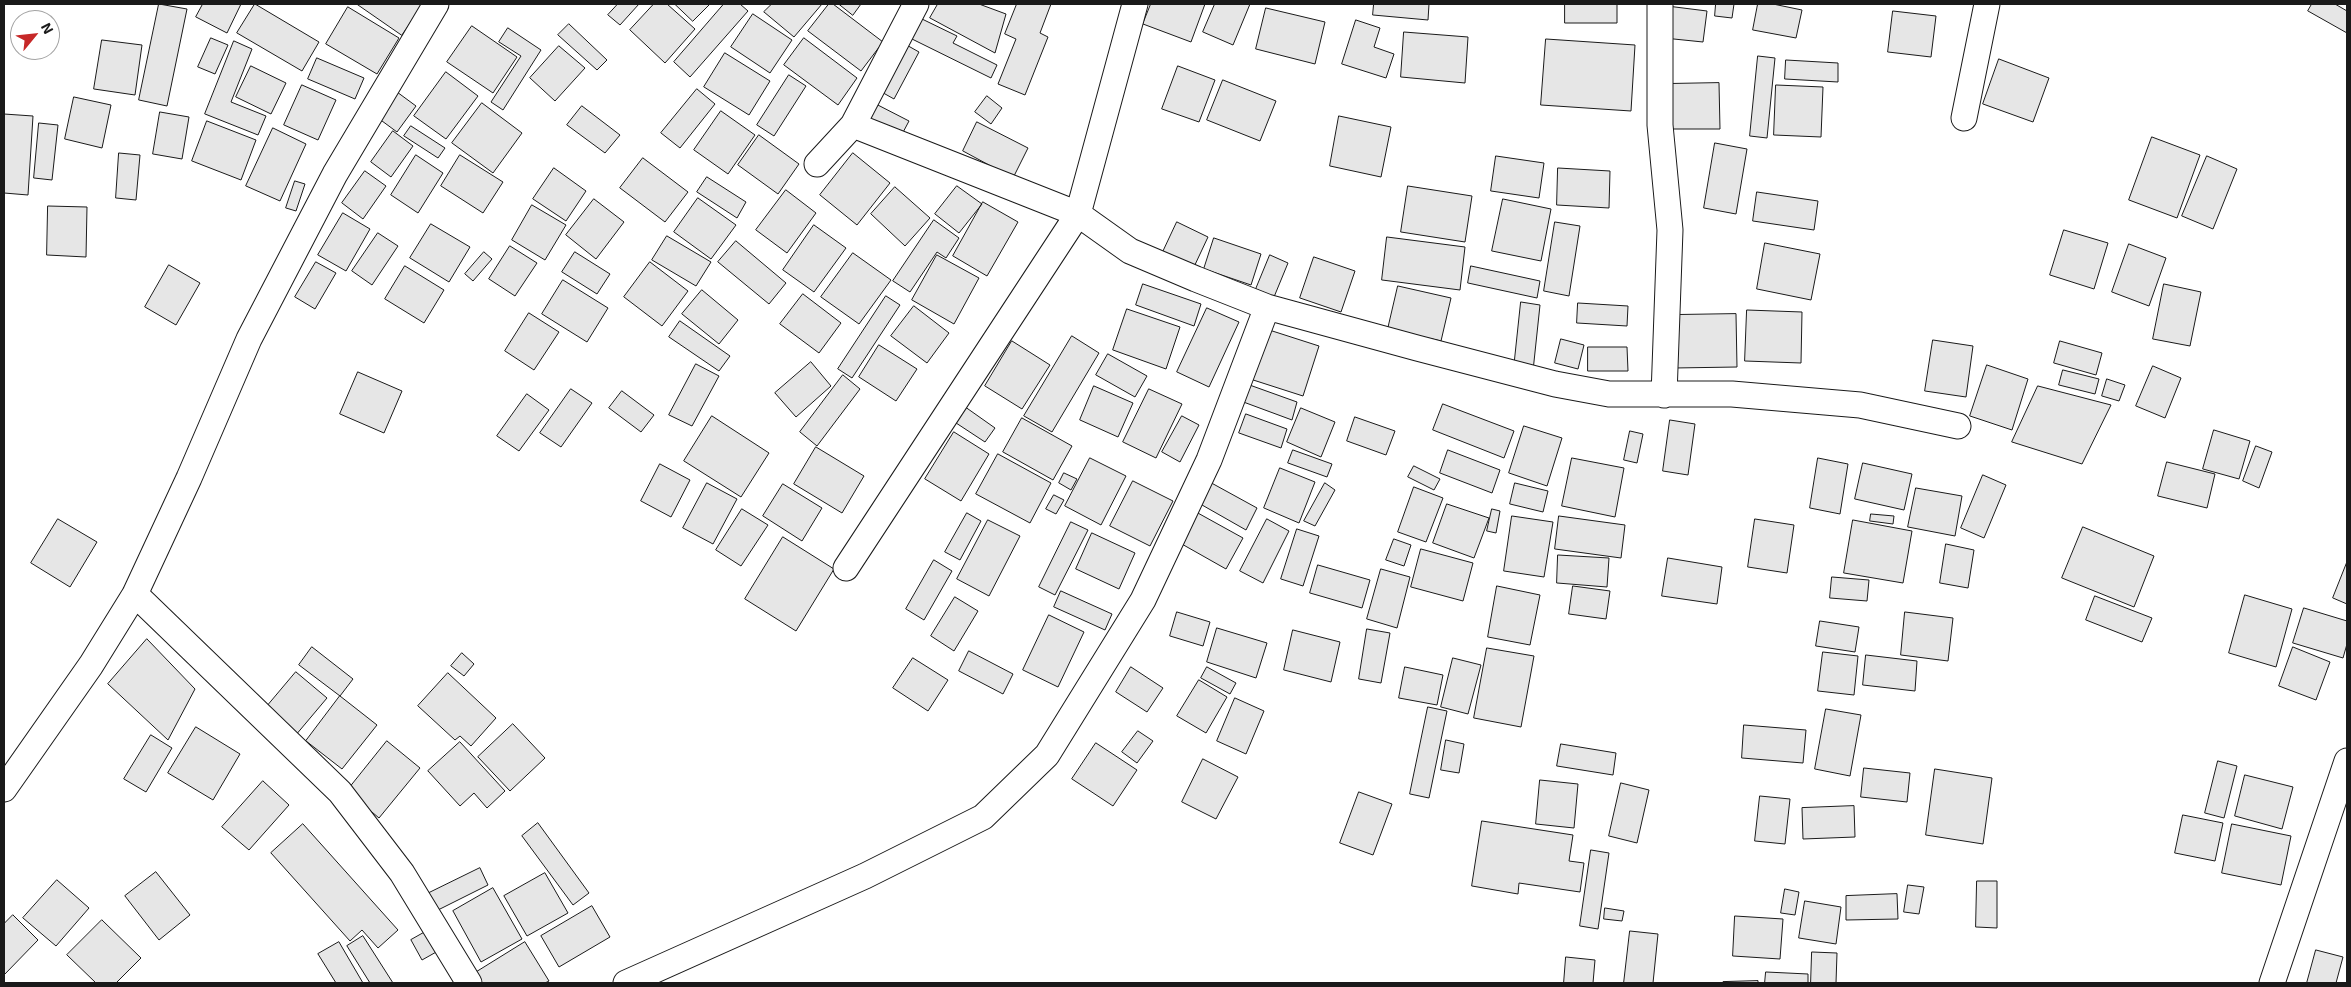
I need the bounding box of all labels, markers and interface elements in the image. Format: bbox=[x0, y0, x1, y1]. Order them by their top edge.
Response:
north arrow bbox=[10, 10, 60, 60]
text: N bbox=[38, 20, 58, 37]

